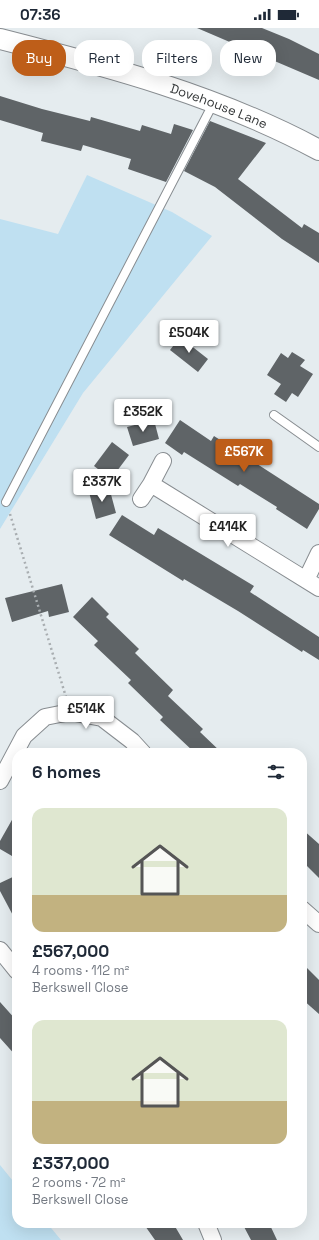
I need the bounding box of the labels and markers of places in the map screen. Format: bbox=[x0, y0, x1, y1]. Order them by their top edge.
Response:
pin: £504K bbox=[161, 320, 217, 354]
pin: £352K bbox=[115, 399, 171, 433]
pin: £567K bbox=[216, 439, 272, 473]
pin: £337K bbox=[74, 469, 130, 503]
pin: £414K bbox=[200, 514, 256, 548]
pin: £514K bbox=[58, 696, 114, 730]

